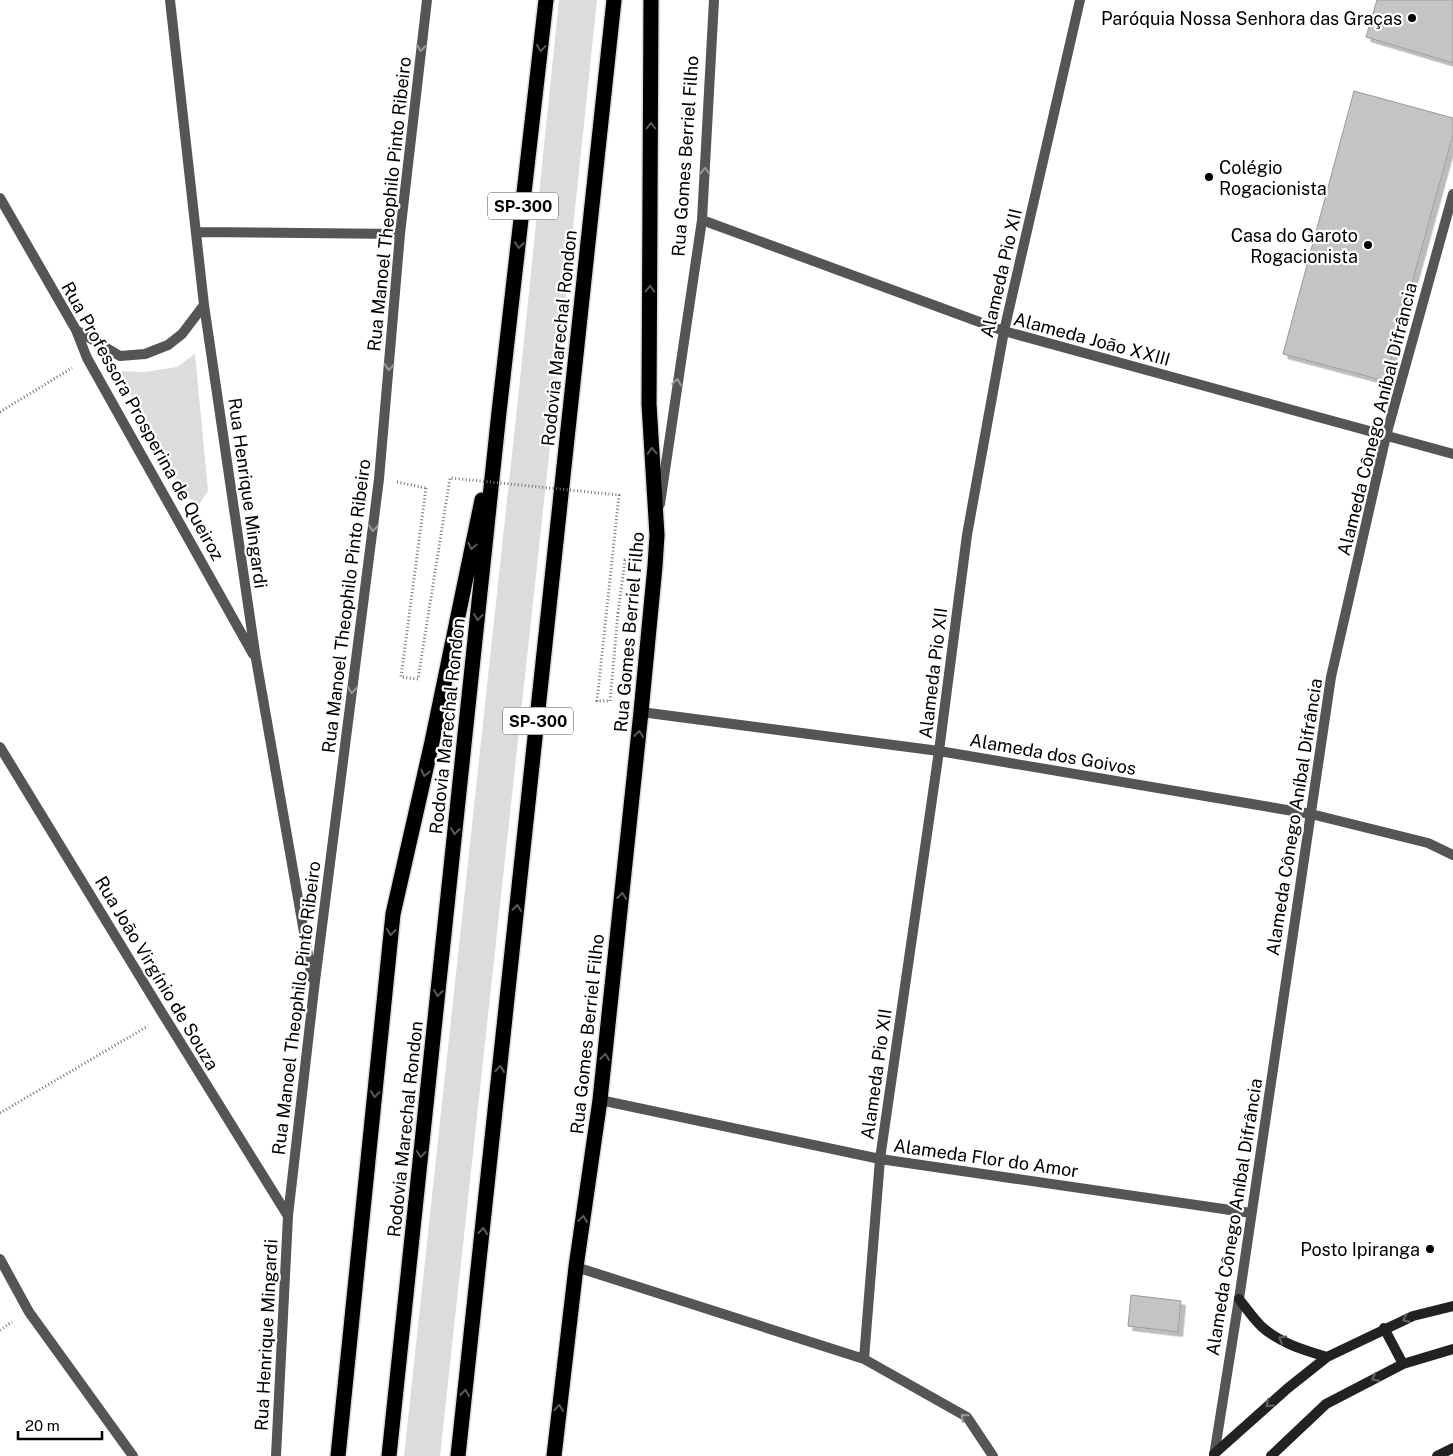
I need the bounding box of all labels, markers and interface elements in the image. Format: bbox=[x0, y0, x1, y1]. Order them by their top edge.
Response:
place label: Paróquia Nossa Senhora das Graças bbox=[1101, 8, 1402, 29]
marker: Paróquia Nossa Senhora das Graças bbox=[1406, 12, 1418, 24]
one-way arrow bbox=[416, 45, 427, 53]
one-way arrow bbox=[536, 45, 547, 53]
street label: Rua Gomes Berriel Filho bbox=[668, 55, 702, 257]
street label: Rua Manoel Theophilo Pinto Ribeiro bbox=[363, 56, 415, 352]
one-way arrow bbox=[646, 122, 656, 130]
place label: Colégio Rogacionista bbox=[1219, 157, 1327, 199]
one-way arrow bbox=[699, 167, 710, 175]
marker: Colégio Rogacionista bbox=[1203, 171, 1215, 183]
road number: SP-300 bbox=[488, 192, 558, 220]
street label: Alameda Pio XII bbox=[976, 206, 1026, 340]
place label: Casa do Garoto Rogacionista bbox=[1231, 225, 1358, 267]
street label: Rodovia Marechal Rondon bbox=[537, 229, 581, 447]
marker: Casa do Garoto Rogacionista bbox=[1362, 239, 1374, 251]
one-way arrow bbox=[514, 241, 525, 249]
street label: Rua Professora Prosperina de Queiroz bbox=[57, 278, 229, 564]
street label: Alameda Cônego Aníbal Difrância bbox=[1333, 280, 1421, 558]
one-way arrow bbox=[645, 285, 655, 292]
street label: Alameda João XXIII bbox=[1011, 308, 1173, 370]
one-way arrow bbox=[383, 363, 394, 371]
one-way arrow bbox=[672, 378, 682, 387]
street label: Rua Henrique Mingardi bbox=[224, 396, 272, 590]
one-way arrow bbox=[646, 447, 657, 455]
street label: Rua Manoel Theophilo Pinto Ribeiro bbox=[318, 458, 374, 754]
one-way arrow bbox=[368, 525, 379, 533]
street label: Rua Gomes Berriel Filho bbox=[610, 531, 648, 733]
one-way arrow bbox=[467, 541, 478, 550]
street label: Alameda Pio XII bbox=[915, 606, 951, 740]
one-way arrow bbox=[473, 614, 484, 622]
street label: Rodovia Marechal Rondon bbox=[425, 617, 469, 835]
street label: Alameda Cônego Aníbal Difrância bbox=[1262, 677, 1326, 957]
one-way arrow bbox=[347, 686, 358, 694]
road number: SP-300 bbox=[503, 708, 573, 734]
street label: Alameda dos Goivos bbox=[968, 729, 1138, 779]
one-way arrow bbox=[633, 730, 644, 738]
one-way arrow bbox=[420, 769, 431, 778]
one-way arrow bbox=[450, 828, 461, 836]
street label: Rua Manoel Theophilo Pinto Ribeiro bbox=[268, 860, 324, 1156]
street label: Rua João Virgínio de Souza bbox=[91, 872, 223, 1074]
one-way arrow bbox=[616, 892, 627, 900]
one-way arrow bbox=[511, 904, 522, 912]
one-way arrow bbox=[386, 929, 397, 937]
street label: Rua Gomes Berriel Filho bbox=[566, 933, 608, 1135]
one-way arrow bbox=[433, 989, 444, 997]
street label: Alameda Pio XII bbox=[856, 1007, 896, 1141]
street label: Rodovia Marechal Rondon bbox=[383, 1020, 427, 1238]
one-way arrow bbox=[599, 1053, 610, 1061]
one-way arrow bbox=[494, 1065, 505, 1073]
street label: Alameda Cônego Aníbal Difrância bbox=[1202, 1077, 1266, 1357]
one-way arrow bbox=[370, 1090, 381, 1098]
street label: Alameda Flor do Amor bbox=[892, 1135, 1080, 1181]
one-way arrow bbox=[416, 1151, 427, 1159]
one-way arrow bbox=[578, 1214, 588, 1223]
one-way arrow bbox=[477, 1227, 488, 1235]
street label: Rua Henrique Mingardi bbox=[250, 1238, 282, 1432]
place label: Posto Ipiranga bbox=[1300, 1239, 1420, 1260]
marker: Posto Ipiranga bbox=[1424, 1243, 1436, 1255]
one-way arrow bbox=[1402, 1313, 1411, 1323]
one-way arrow bbox=[1279, 1336, 1288, 1346]
one-way arrow bbox=[1371, 1372, 1380, 1382]
one-way arrow bbox=[459, 1388, 470, 1396]
one-way arrow bbox=[1266, 1398, 1275, 1407]
one-way arrow bbox=[553, 1403, 564, 1411]
scale bar bbox=[18, 1408, 101, 1440]
one-way arrow bbox=[961, 1414, 970, 1423]
text: 20 m bbox=[25, 1417, 60, 1434]

